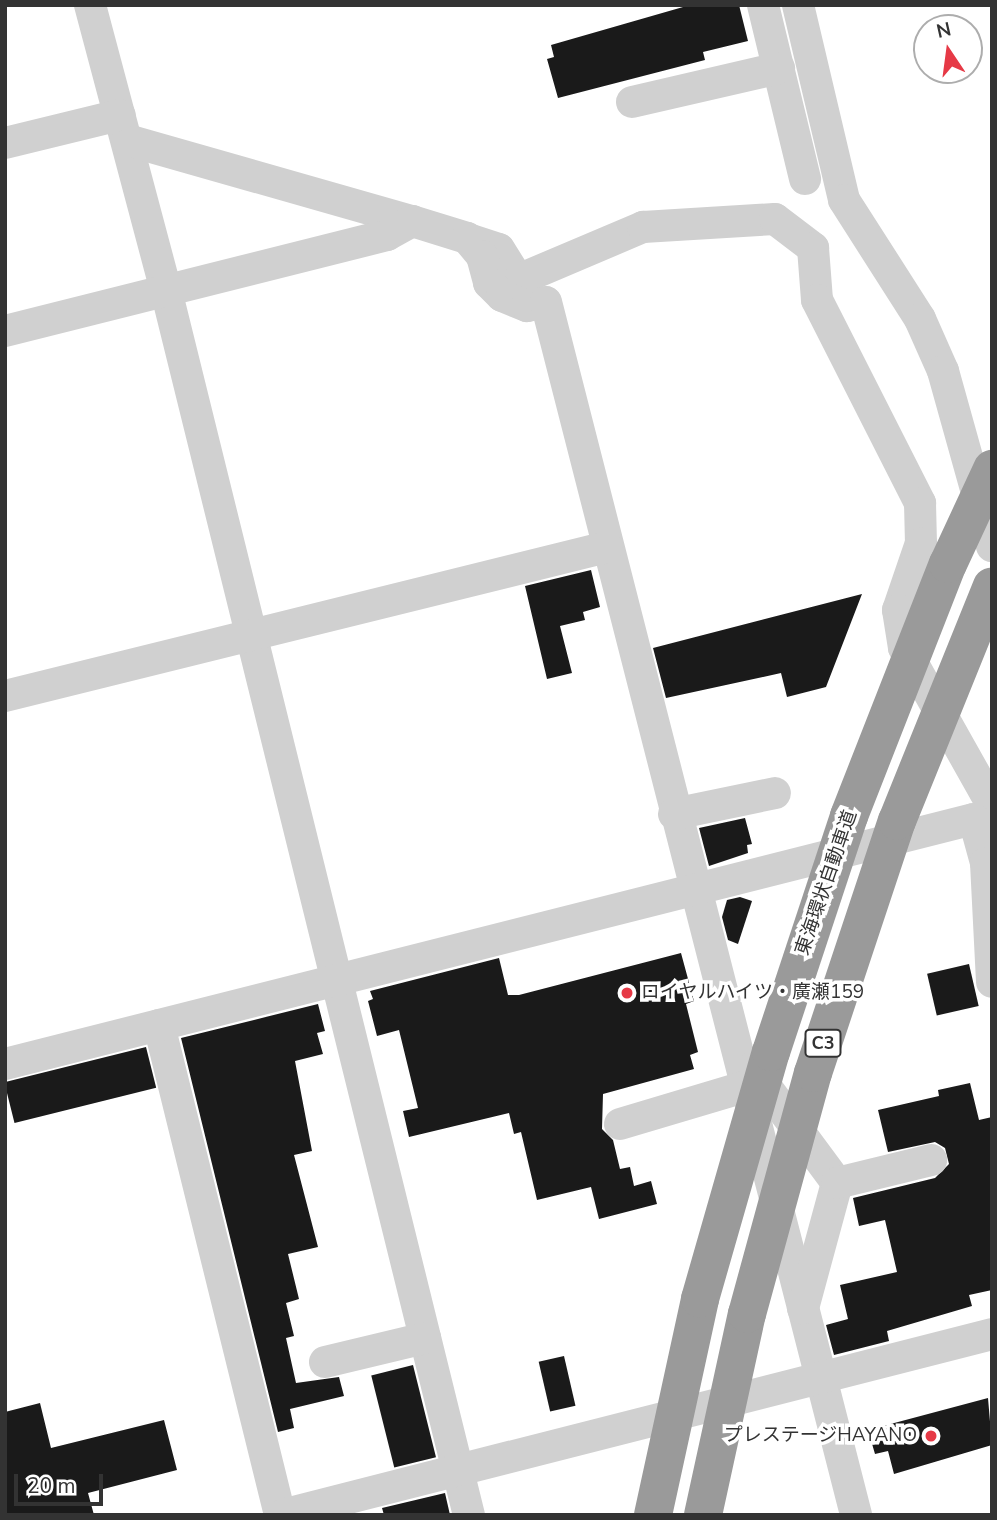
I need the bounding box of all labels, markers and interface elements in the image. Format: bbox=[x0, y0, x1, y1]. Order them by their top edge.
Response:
north arrow bbox=[913, 14, 983, 84]
text: N bbox=[934, 16, 954, 45]
street label: 東海環状自動車道 bbox=[791, 807, 863, 959]
place label: ロイヤルハイツ・廣瀬159 bbox=[641, 982, 865, 1004]
marker: ロイヤルハイツ・廣瀬159 bbox=[619, 985, 635, 1001]
road number: C3 bbox=[804, 1028, 842, 1058]
place label: プレステージHAYANO bbox=[723, 1425, 917, 1447]
marker: プレステージHAYANO bbox=[923, 1428, 939, 1444]
scale bar bbox=[18, 1460, 107, 1504]
text: 20 m bbox=[27, 1472, 76, 1500]

